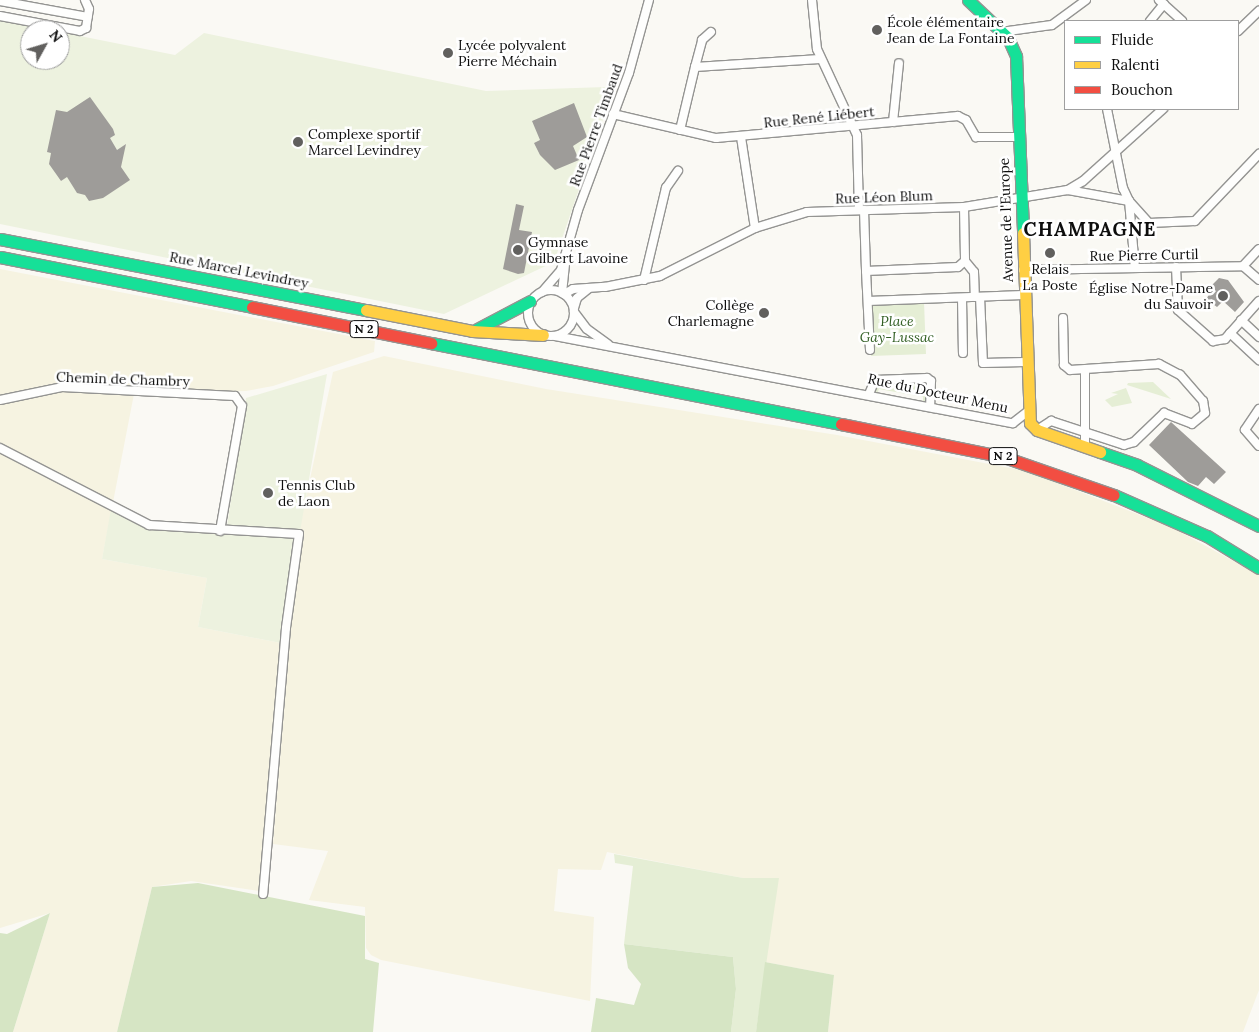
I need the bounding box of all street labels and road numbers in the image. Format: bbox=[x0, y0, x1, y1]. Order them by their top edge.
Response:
street label: Rue Pierre Timbaud bbox=[566, 61, 626, 189]
street label: Rue René Liébert bbox=[763, 103, 875, 131]
street label: Avenue de l'Europe bbox=[995, 157, 1017, 283]
street label: Rue Léon Blum bbox=[835, 187, 933, 207]
street label: Rue Pierre Curtil bbox=[1089, 246, 1199, 264]
street label: Rue Marcel Levindrey bbox=[168, 248, 310, 292]
road number: N 2 bbox=[349, 320, 379, 338]
street label: Chemin de Chambry bbox=[56, 368, 190, 390]
street label: Rue du Docteur Menu bbox=[866, 370, 1010, 416]
road number: N 2 bbox=[988, 446, 1018, 466]

